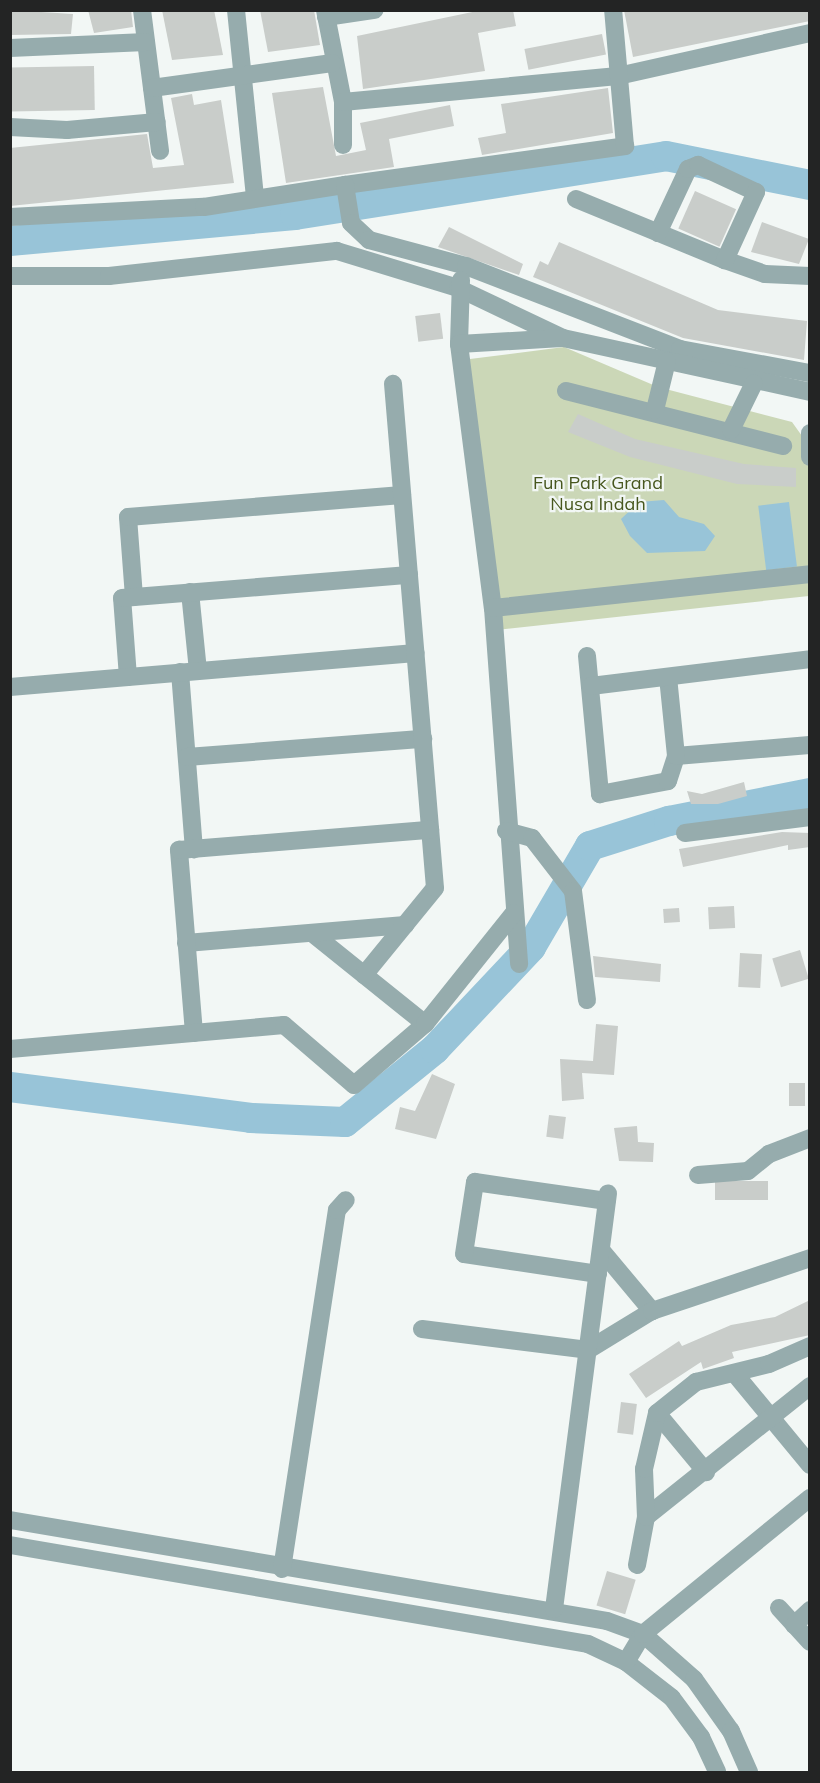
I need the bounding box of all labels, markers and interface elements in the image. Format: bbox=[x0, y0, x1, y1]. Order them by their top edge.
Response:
park label: Fun Park Grand Nusa Indah bbox=[533, 473, 663, 516]

